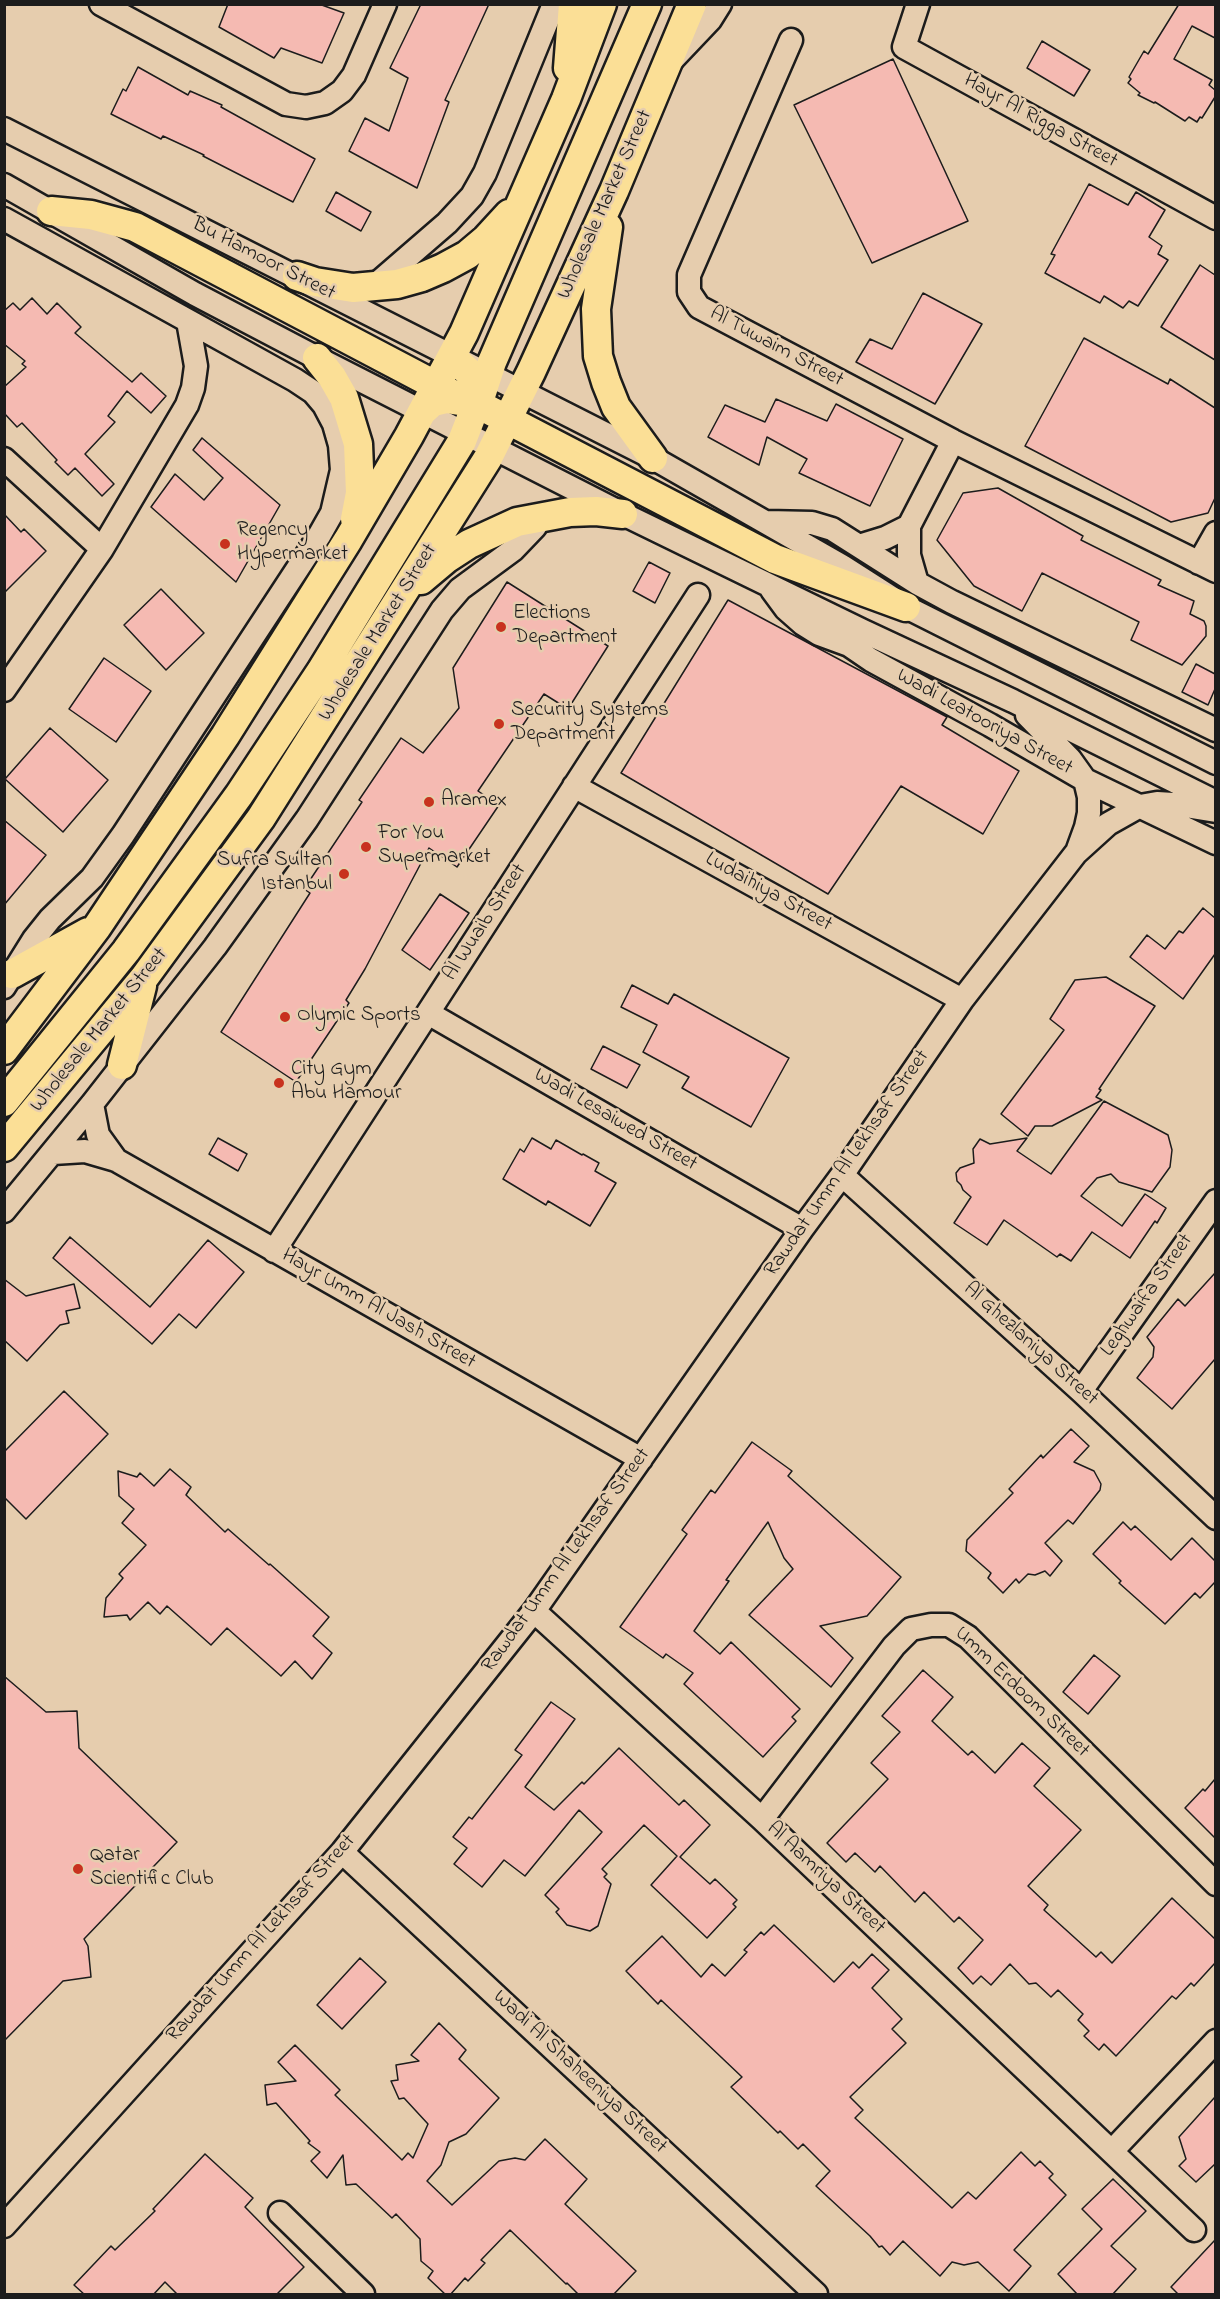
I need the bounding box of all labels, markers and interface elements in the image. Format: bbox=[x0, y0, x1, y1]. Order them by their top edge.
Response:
street label: Hayr Al Rigga Street bbox=[958, 69, 1122, 175]
street label: Wholesale Market Street bbox=[553, 107, 659, 303]
street label: Bu Hamoor Street bbox=[187, 213, 339, 307]
street label: Al Tuwaim Street bbox=[705, 302, 847, 394]
place label: Regency Hypermarket bbox=[237, 519, 348, 569]
marker: Regency Hypermarket bbox=[218, 537, 232, 551]
street label: Wholesale Market Street bbox=[314, 540, 444, 726]
place label: Elections Department bbox=[513, 602, 617, 652]
marker: Elections Department bbox=[494, 620, 508, 634]
street label: Wadi Leatooriya Street bbox=[892, 664, 1076, 782]
place label: Security Systems Department bbox=[511, 699, 669, 749]
marker: Security Systems Department bbox=[492, 717, 506, 731]
place label: Aramex bbox=[441, 789, 507, 815]
marker: Aramex bbox=[422, 795, 436, 809]
place label: For You Supermarket bbox=[378, 822, 491, 872]
marker: For You Supermarket bbox=[359, 840, 373, 854]
street label: Ludaihiya Street bbox=[700, 848, 836, 938]
place label: Sufra Sultan Istanbul bbox=[217, 849, 332, 899]
street label: Al Wuaib Street bbox=[439, 860, 533, 986]
marker: Sufra Sultan Istanbul bbox=[337, 867, 351, 881]
street label: Wholesale Market Street bbox=[26, 944, 174, 1118]
place label: Olymic Sports bbox=[297, 1004, 421, 1030]
marker: Olymic Sports bbox=[278, 1010, 292, 1024]
street label: Rawdat Umm Al Lekhsaf Street bbox=[760, 1046, 936, 1282]
place label: City Gym Abu Hamour bbox=[291, 1058, 401, 1108]
street label: Wadi Lesaiwed Street bbox=[529, 1064, 701, 1178]
marker: City Gym Abu Hamour bbox=[272, 1076, 286, 1090]
street label: Leghwaifa Street bbox=[1096, 1230, 1200, 1362]
street label: Hayr Umm Al Jash Street bbox=[276, 1244, 480, 1376]
street label: Al Ghezlaniya Street bbox=[957, 1278, 1103, 1412]
street label: Rawdat Umm Al Lekhsaf Street bbox=[477, 1444, 657, 1678]
street label: Umm Erdoom Street bbox=[948, 1622, 1094, 1764]
street label: Al Aamriya Street bbox=[760, 1817, 890, 1941]
street label: Rawdat Umm Al Lekhsaf Street bbox=[162, 1830, 362, 2048]
place label: Qatar Scientific Club bbox=[90, 1844, 213, 1894]
marker: Qatar Scientific Club bbox=[71, 1862, 85, 1876]
street label: Wadi Al Shaheeniya Street bbox=[487, 1986, 671, 2160]

